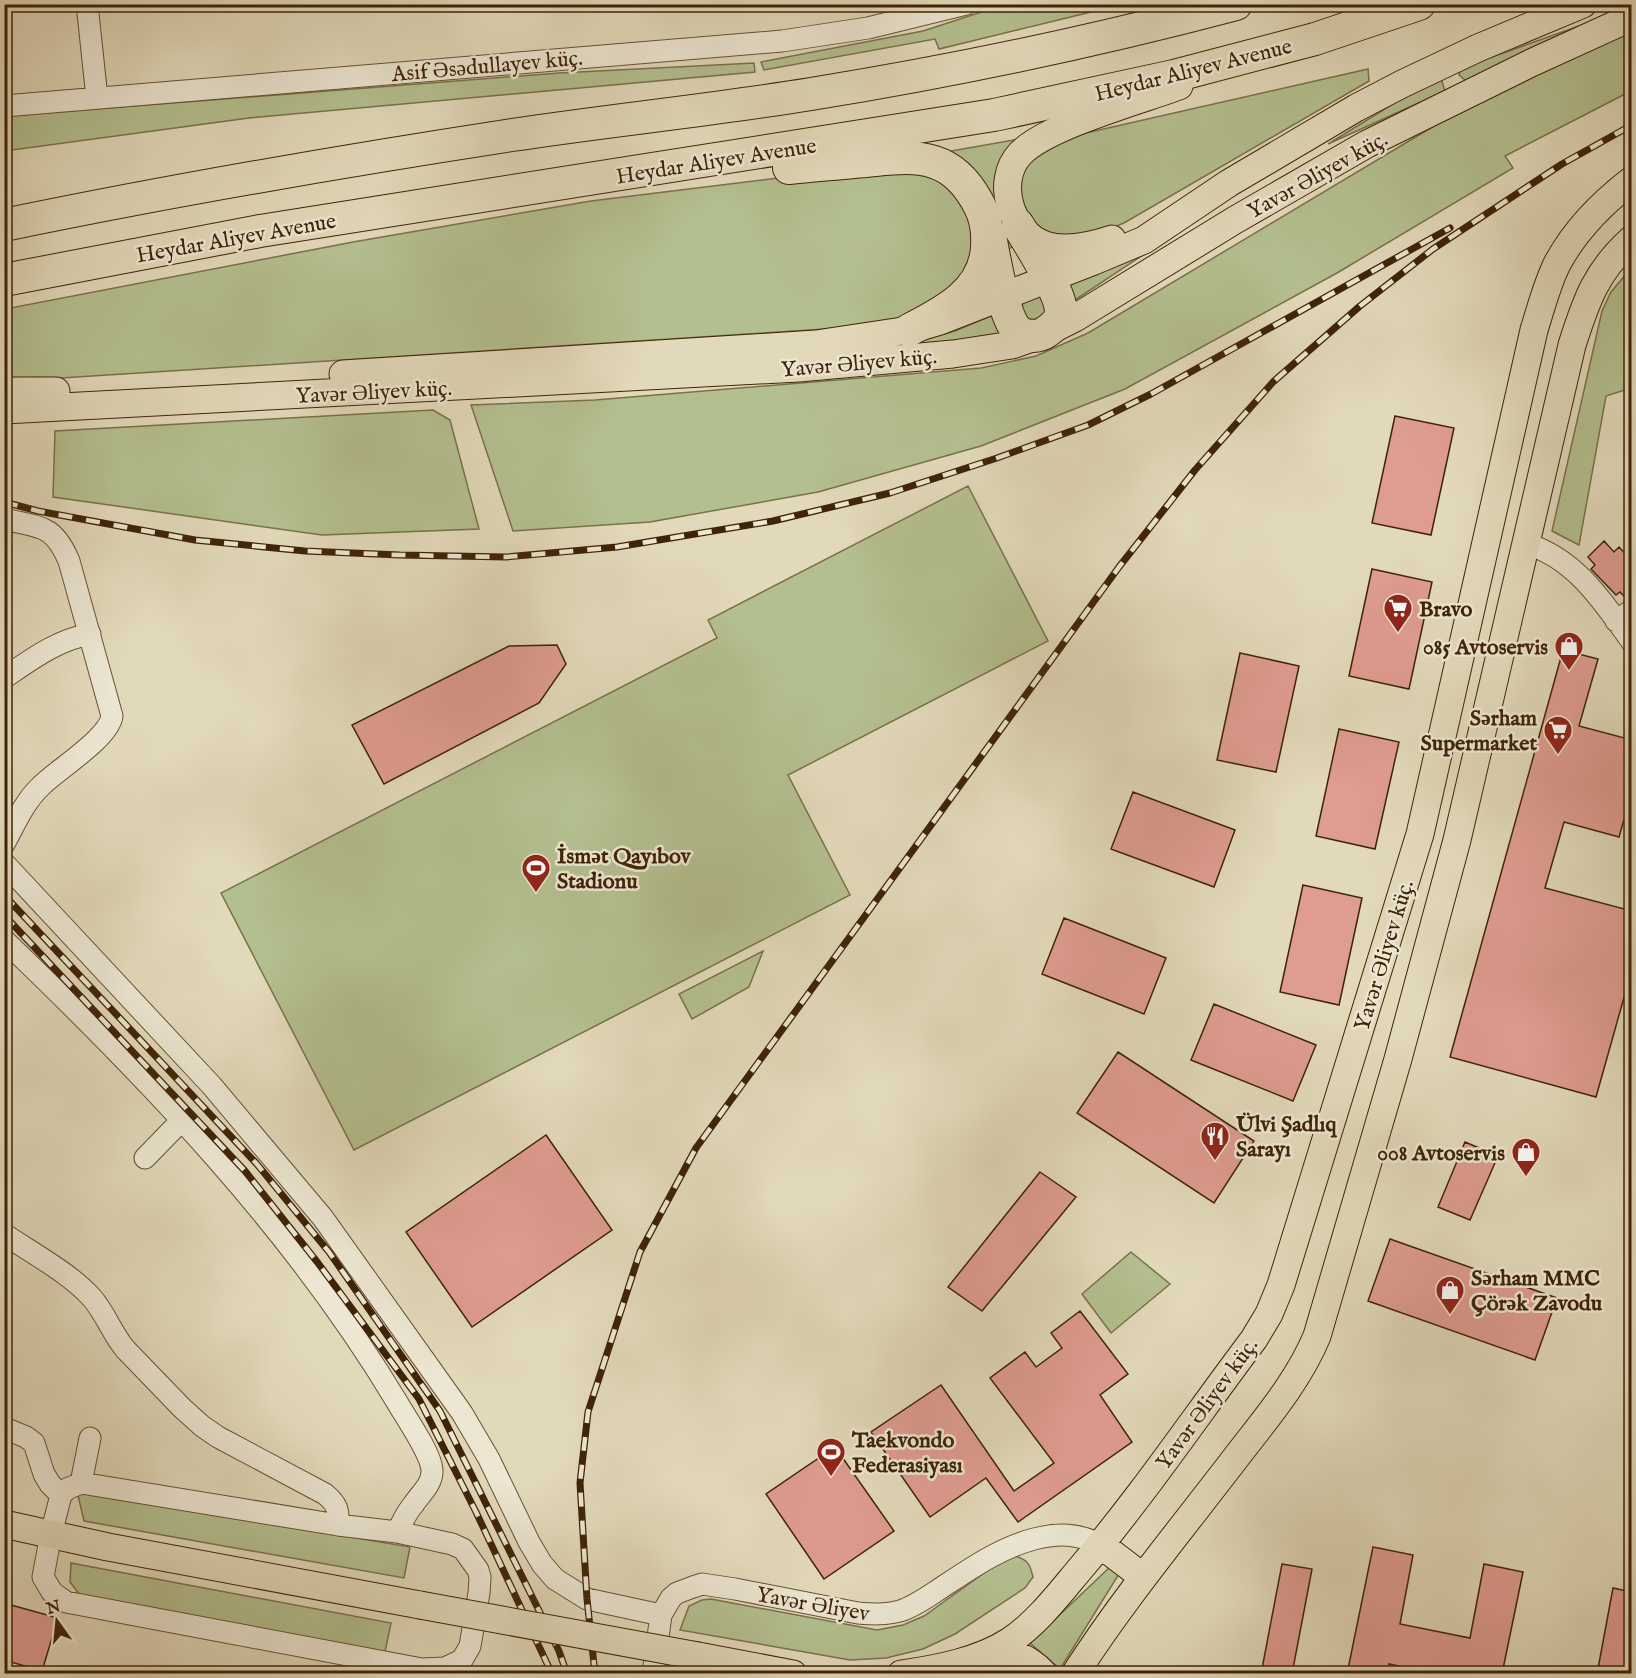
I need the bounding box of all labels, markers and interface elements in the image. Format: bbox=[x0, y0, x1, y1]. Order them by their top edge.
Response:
street label: Heydar Aliyev Avenue bbox=[1092, 33, 1295, 109]
street label: Asif Əsədullayev küç. bbox=[389, 45, 584, 89]
street label: Yavər Əliyev küç. bbox=[1243, 126, 1393, 226]
street label: Heydar Aliyev Avenue bbox=[614, 132, 818, 192]
street label: Heydar Aliyev Avenue bbox=[134, 208, 338, 270]
street label: Yavər Əliyev küç. bbox=[780, 343, 938, 385]
street label: Yavər Əliyev küç. bbox=[295, 375, 453, 411]
supermarket icon: Bravo bbox=[1382, 592, 1414, 634]
place label: Bravo bbox=[1419, 596, 1472, 624]
shop icon: 085 Avtoservis bbox=[1553, 630, 1585, 672]
place label: 085 Avtoservis bbox=[1423, 634, 1548, 662]
place label: Sərham Supermarket bbox=[1420, 705, 1537, 758]
supermarket icon: Sərham Supermarket bbox=[1542, 714, 1574, 756]
place label: İsmət Qayıbov Stadionu bbox=[557, 843, 692, 896]
sports icon: İsmət Qayıbov Stadionu bbox=[520, 852, 552, 894]
street label: Yavər Əliyev küç. bbox=[1349, 877, 1421, 1034]
place label: Ülvi Şadlıq Sarayı bbox=[1235, 1111, 1337, 1164]
restaurant icon: Ülvi Şadlıq Sarayı bbox=[1199, 1120, 1231, 1162]
shop icon: 008 Avtoservis bbox=[1510, 1136, 1542, 1178]
place label: 008 Avtoservis bbox=[1377, 1140, 1505, 1168]
place label: Sərham MMC Çörək Zavodu bbox=[1471, 1265, 1603, 1318]
shop icon: Sərham MMC Çörək Zavodu bbox=[1434, 1274, 1466, 1316]
street label: Yavər Əliyev küç. bbox=[1150, 1333, 1265, 1476]
place label: Taekvondo Federasiyası bbox=[851, 1427, 963, 1480]
sports icon: Taekvondo Federasiyası bbox=[815, 1436, 847, 1478]
street label: Yavər Əliyev bbox=[754, 1581, 872, 1629]
north arrow bbox=[27, 1591, 87, 1651]
text: N bbox=[43, 1597, 63, 1620]

